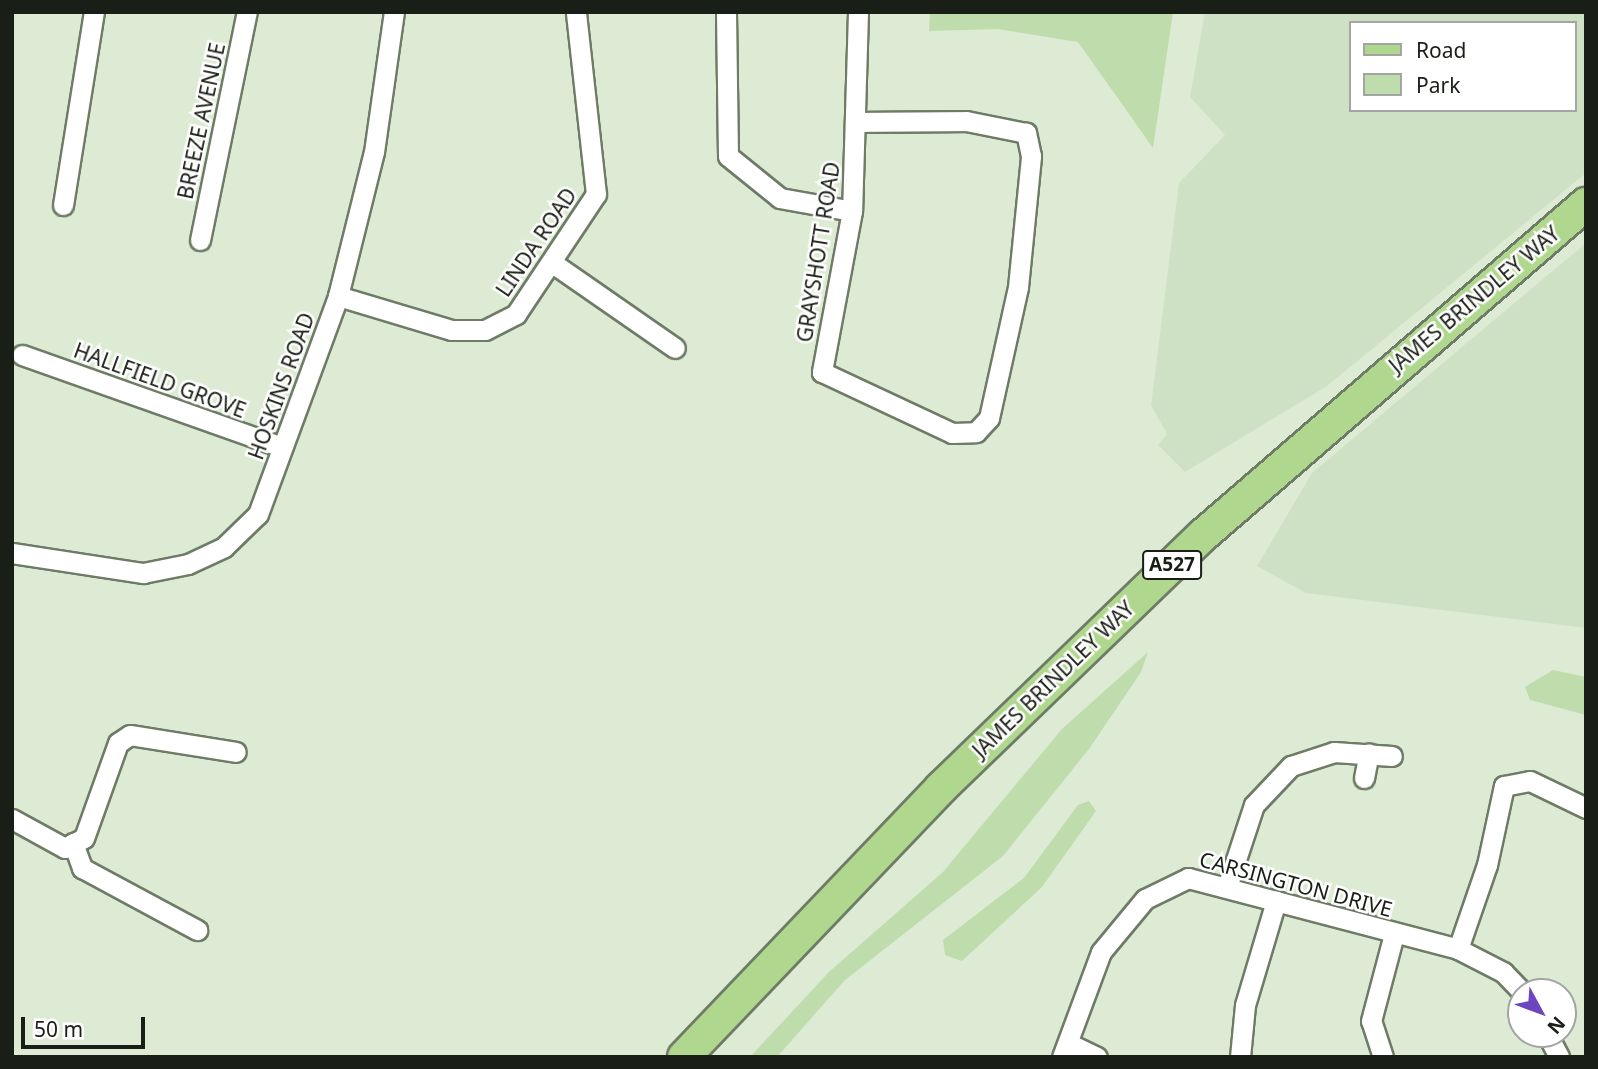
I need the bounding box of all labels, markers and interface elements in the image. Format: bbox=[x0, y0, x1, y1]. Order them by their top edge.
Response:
legend bbox=[1350, 21, 1577, 112]
text: Road bbox=[1416, 36, 1466, 64]
street label: BREEZE AVENUE bbox=[172, 41, 230, 201]
text: Park bbox=[1416, 71, 1460, 99]
street label: GRAYSHOTT ROAD bbox=[791, 160, 845, 344]
street label: LINDA ROAD bbox=[490, 183, 582, 301]
street label: JAMES BRINDLEY WAY bbox=[1384, 220, 1564, 378]
street label: HOSKINS ROAD bbox=[243, 309, 319, 463]
street label: HALLFIELD GROVE bbox=[71, 337, 249, 423]
road number: A527 bbox=[1140, 550, 1204, 580]
street label: JAMES BRINDLEY WAY bbox=[967, 595, 1139, 763]
street label: CARSINGTON DRIVE bbox=[1197, 846, 1395, 922]
north arrow bbox=[1507, 978, 1577, 1048]
scale bar bbox=[24, 1002, 149, 1046]
text: N bbox=[1541, 1011, 1571, 1040]
text: 50 m bbox=[34, 1015, 83, 1043]

